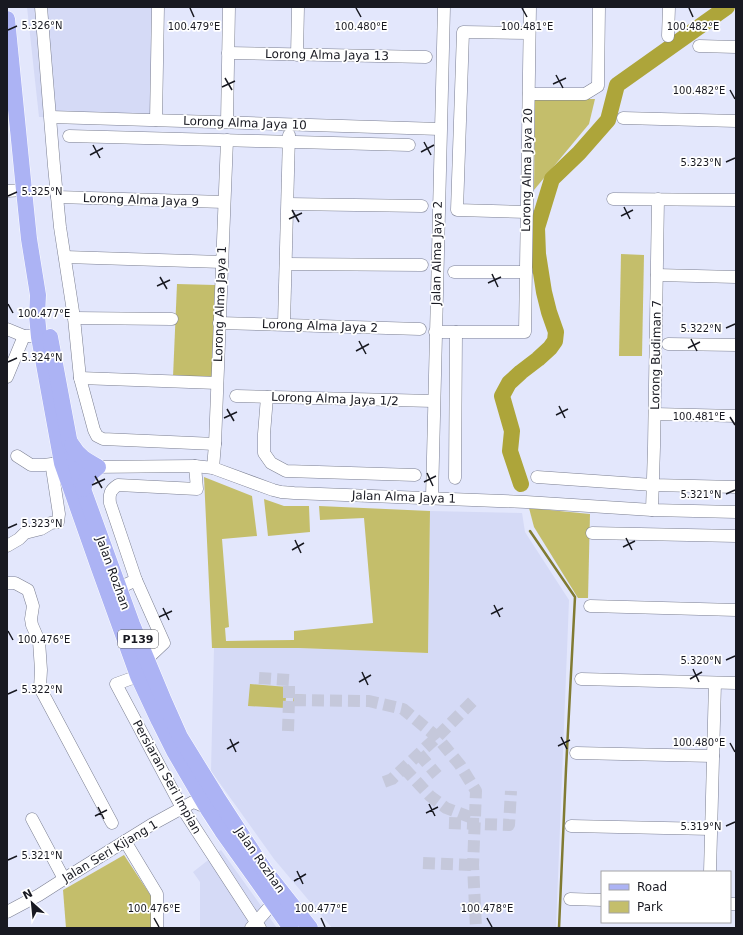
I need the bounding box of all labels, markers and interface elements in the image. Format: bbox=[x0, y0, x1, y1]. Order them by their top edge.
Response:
text: 5.326°N bbox=[21, 20, 63, 31]
text: 100.479°E bbox=[168, 21, 220, 32]
text: 100.480°E bbox=[335, 21, 387, 32]
text: 100.481°E bbox=[501, 21, 553, 32]
text: 100.482°E bbox=[667, 21, 719, 32]
street label: Lorong Alma Jaya 13 bbox=[265, 47, 389, 63]
text: 100.482°E bbox=[673, 85, 725, 96]
street label: Lorong Alma Jaya 20 bbox=[519, 108, 535, 232]
street label: Lorong Alma Jaya 10 bbox=[183, 114, 307, 132]
text: 5.323°N bbox=[680, 157, 722, 168]
text: 5.325°N bbox=[21, 186, 63, 197]
street label: Lorong Alma Jaya 9 bbox=[83, 191, 199, 209]
street label: Jalan Alma Jaya 2 bbox=[429, 201, 445, 306]
street label: Lorong Alma Jaya 1 bbox=[211, 246, 229, 362]
street label: Lorong Budiman 7 bbox=[648, 300, 664, 410]
text: 100.477°E bbox=[18, 308, 70, 319]
street label: Lorong Alma Jaya 2 bbox=[262, 317, 378, 335]
text: 5.322°N bbox=[680, 323, 722, 334]
text: 5.324°N bbox=[21, 352, 63, 363]
street label: Lorong Alma Jaya 1/2 bbox=[271, 390, 399, 408]
text: 100.481°E bbox=[673, 411, 725, 422]
street label: Jalan Alma Jaya 1 bbox=[351, 488, 456, 506]
text: 5.321°N bbox=[680, 489, 722, 500]
text: 5.323°N bbox=[21, 518, 63, 529]
street label: Jalan Rozhan bbox=[93, 533, 133, 612]
road number: P139 bbox=[118, 630, 158, 648]
text: 100.476°E bbox=[18, 634, 70, 645]
text: 5.320°N bbox=[680, 655, 722, 666]
text: 5.322°N bbox=[21, 684, 63, 695]
street label: Persiaran Seri Impian bbox=[130, 718, 204, 836]
text: 100.480°E bbox=[673, 737, 725, 748]
street label: Jalan Seri Kijang 1 bbox=[59, 817, 160, 885]
text: 5.319°N bbox=[680, 821, 722, 832]
street label: Jalan Rozhan bbox=[232, 824, 288, 896]
text: 5.321°N bbox=[21, 850, 63, 861]
legend bbox=[601, 871, 731, 923]
text: Road bbox=[637, 880, 667, 894]
north arrow bbox=[12, 883, 52, 923]
text: N bbox=[21, 887, 35, 902]
text: Park bbox=[637, 900, 663, 914]
text: 100.476°E bbox=[128, 903, 180, 914]
text: 100.477°E bbox=[295, 903, 347, 914]
text: 100.478°E bbox=[461, 903, 513, 914]

